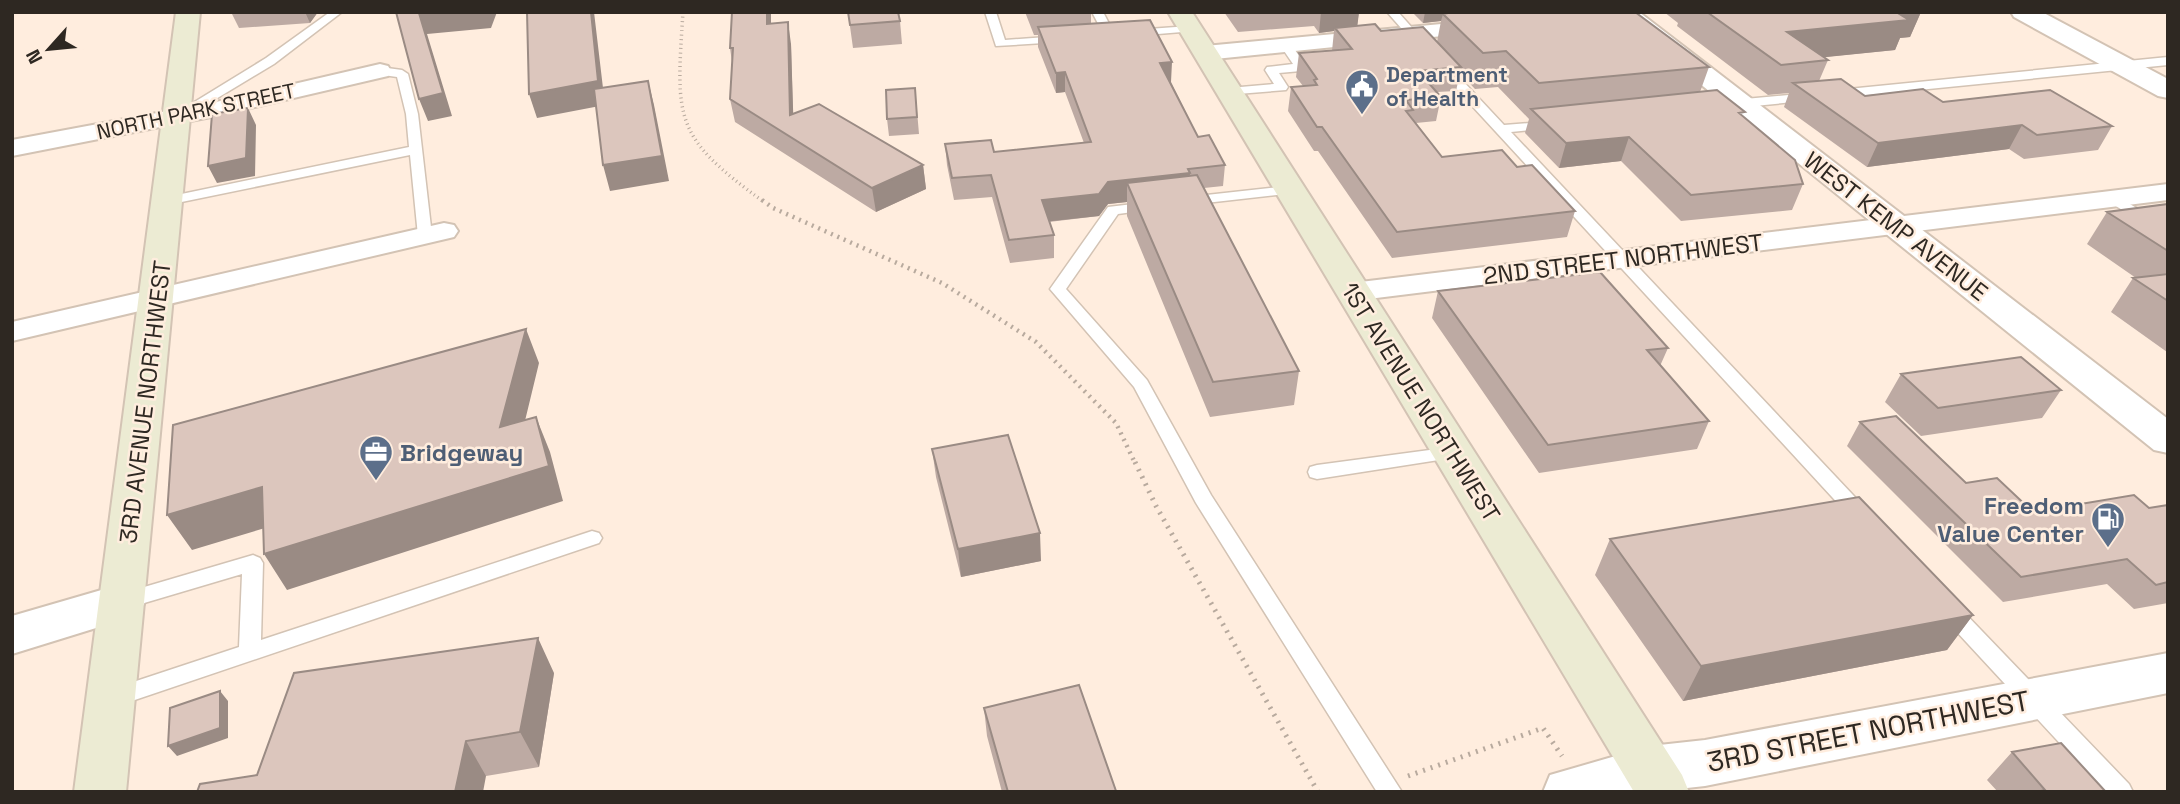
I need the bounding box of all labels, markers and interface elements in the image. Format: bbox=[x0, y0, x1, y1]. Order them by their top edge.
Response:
north arrow bbox=[14, 14, 84, 84]
text: N bbox=[20, 45, 48, 68]
place label: Department of Health bbox=[1386, 61, 1508, 112]
public building icon: Department of Health bbox=[1343, 67, 1381, 116]
street label: NORTH PARK STREET bbox=[94, 77, 298, 145]
street label: WEST KEMP AVENUE bbox=[1798, 145, 1994, 307]
street label: 2ND STREET NORTHWEST bbox=[1481, 226, 1765, 292]
street label: 3RD AVENUE NORTHWEST bbox=[112, 259, 178, 545]
street label: 1ST AVENUE NORTHWEST bbox=[1335, 277, 1507, 527]
office icon: Bridgeway bbox=[357, 433, 395, 482]
place label: Bridgeway bbox=[400, 437, 523, 468]
place label: Freedom Value Center bbox=[1937, 490, 2084, 549]
fuel station icon: Freedom Value Center bbox=[2089, 500, 2127, 549]
street label: 3RD STREET NORTHWEST bbox=[1704, 682, 2032, 780]

